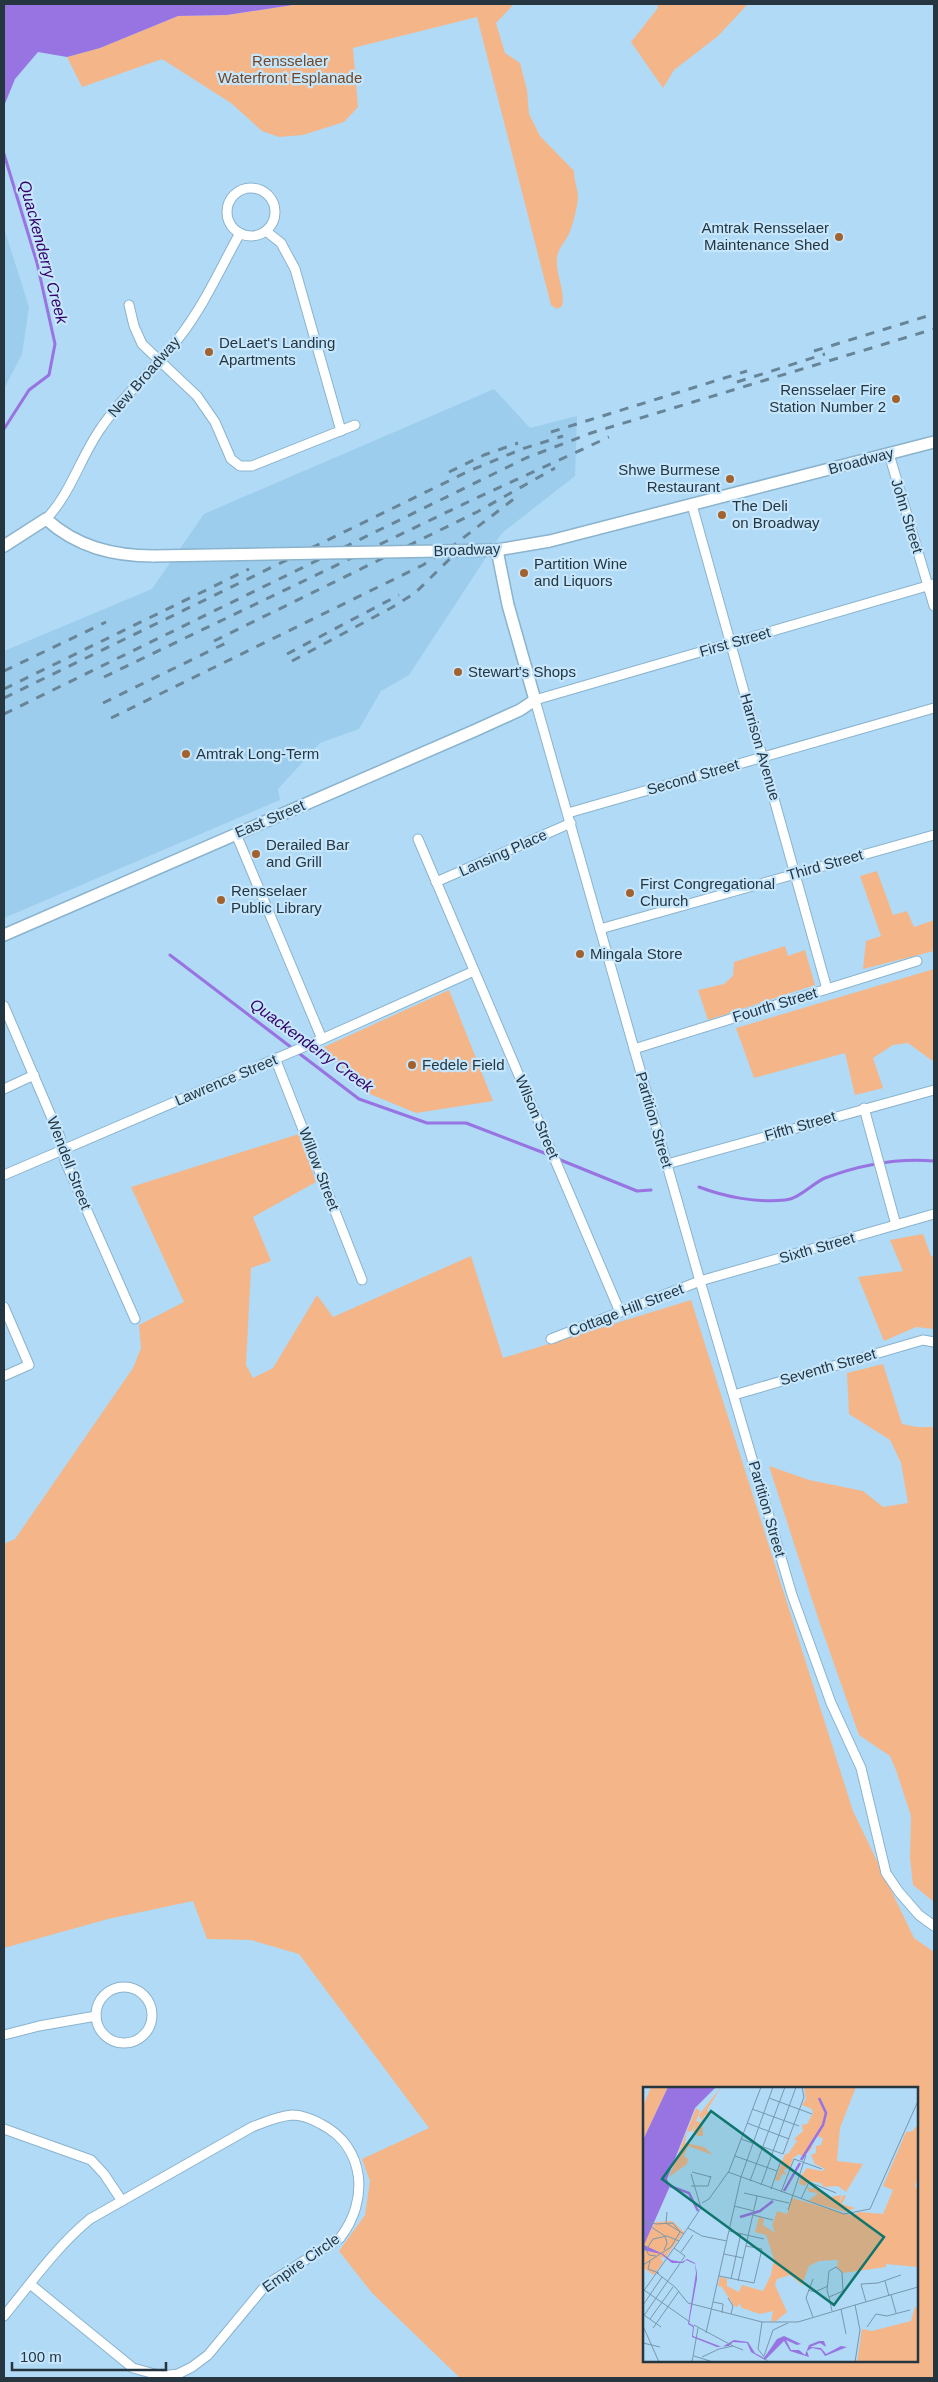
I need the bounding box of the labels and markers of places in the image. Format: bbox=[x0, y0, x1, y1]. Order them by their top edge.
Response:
place label: Amtrak Rensselaer Maintenance Shed bbox=[701, 219, 829, 253]
marker: Amtrak Rensselaer Maintenance Shed bbox=[833, 231, 845, 243]
place label: DeLaet's Landing Apartments bbox=[219, 334, 335, 368]
marker: DeLaet's Landing Apartments bbox=[203, 346, 215, 358]
place label: Rensselaer Fire Station Number 2 bbox=[769, 381, 886, 415]
marker: Rensselaer Fire Station Number 2 bbox=[890, 393, 902, 405]
place label: Shwe Burmese Restaurant bbox=[618, 461, 721, 495]
marker: Shwe Burmese Restaurant bbox=[724, 473, 736, 485]
place label: The Deli on Broadway bbox=[732, 497, 820, 531]
marker: The Deli on Broadway bbox=[716, 509, 728, 521]
place label: Partition Wine and Liquors bbox=[534, 555, 627, 589]
marker: Partition Wine and Liquors bbox=[518, 567, 530, 579]
place label: Stewart's Shops bbox=[468, 663, 576, 680]
marker: Stewart's Shops bbox=[452, 666, 464, 678]
place label: Amtrak Long-Term bbox=[196, 745, 319, 762]
marker: Amtrak Long-Term bbox=[180, 748, 192, 760]
place label: Derailed Bar and Grill bbox=[266, 836, 349, 870]
marker: Derailed Bar and Grill bbox=[250, 848, 262, 860]
place label: First Congregational Church bbox=[640, 875, 775, 909]
place label: Rensselaer Public Library bbox=[231, 882, 322, 916]
marker: First Congregational Church bbox=[624, 887, 636, 899]
marker: Rensselaer Public Library bbox=[215, 894, 227, 906]
place label: Mingala Store bbox=[590, 945, 683, 962]
marker: Mingala Store bbox=[574, 948, 586, 960]
place label: Fedele Field bbox=[422, 1056, 505, 1073]
marker: Fedele Field bbox=[406, 1059, 418, 1071]

